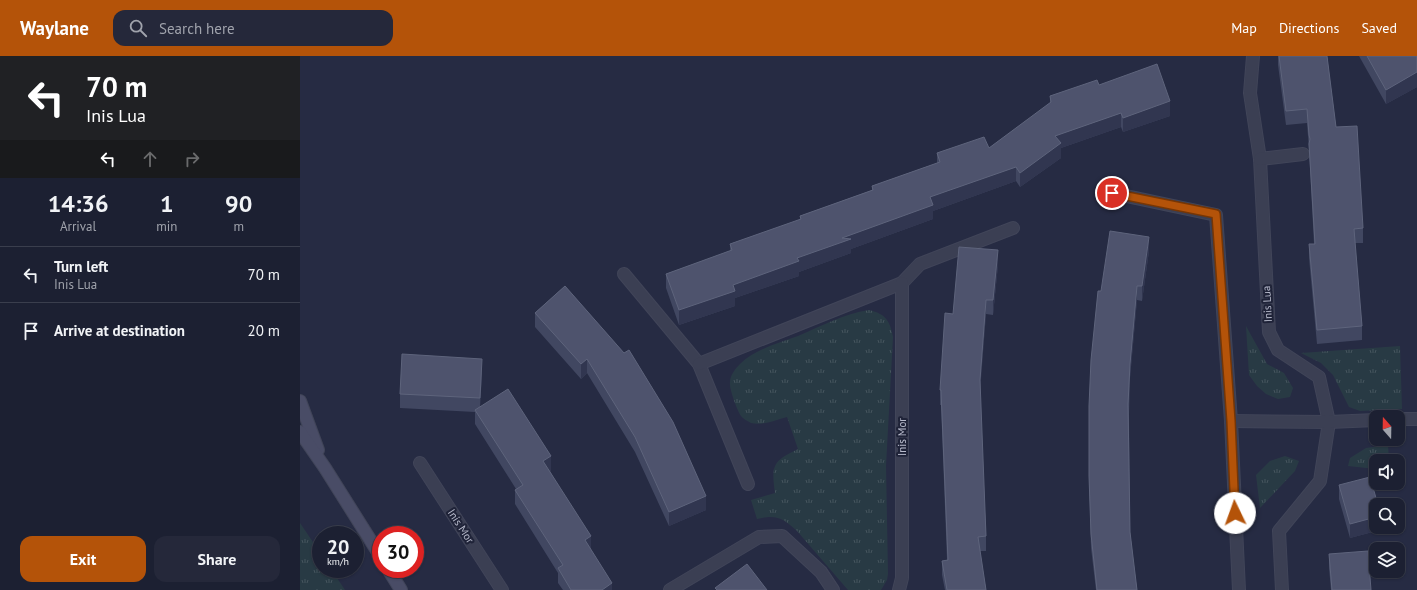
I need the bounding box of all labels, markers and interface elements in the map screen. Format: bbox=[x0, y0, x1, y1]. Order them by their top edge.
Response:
search box bbox=[113, 10, 393, 46]
text: Waylane bbox=[20, 16, 89, 40]
icon: search bbox=[127, 17, 149, 39]
text: Search here bbox=[159, 19, 235, 38]
text: Map bbox=[1231, 19, 1257, 37]
text: Directions bbox=[1279, 19, 1339, 37]
text: Saved bbox=[1361, 19, 1397, 37]
text: 70 m bbox=[86, 68, 147, 105]
icon: left bbox=[20, 72, 72, 124]
text: Inis Lua bbox=[86, 104, 146, 127]
icon: left bbox=[97, 148, 119, 170]
icon: ahead bbox=[139, 148, 161, 170]
icon: right bbox=[181, 148, 203, 170]
pin bbox=[1095, 176, 1129, 210]
icon: arrive bbox=[1101, 182, 1123, 204]
text: 14:36 bbox=[48, 188, 109, 219]
text: 1 bbox=[160, 188, 174, 219]
text: 90 bbox=[225, 188, 252, 219]
text: Arrival bbox=[60, 218, 96, 235]
text: min bbox=[156, 218, 177, 235]
text: m bbox=[233, 218, 244, 235]
text: Turn left bbox=[54, 257, 108, 276]
icon: left bbox=[20, 264, 42, 286]
text: 70 m bbox=[247, 265, 280, 284]
text: Inis Lua bbox=[54, 276, 97, 293]
street label: Inis Lua bbox=[1259, 285, 1275, 323]
icon: arrive bbox=[20, 320, 42, 342]
text: Arrive at destination bbox=[54, 321, 185, 340]
text: 20 m bbox=[247, 321, 280, 340]
north arrow bbox=[1369, 410, 1405, 446]
map controls bbox=[1369, 410, 1405, 578]
street label: Inis Mor bbox=[895, 418, 909, 456]
button: sound bbox=[1369, 454, 1405, 490]
position arrow bbox=[1214, 492, 1256, 534]
button: search bbox=[1369, 498, 1405, 534]
street label: Inis Mor bbox=[445, 506, 477, 546]
speed limit sign: 30 bbox=[372, 526, 424, 578]
text: 20 bbox=[327, 534, 349, 560]
button: Exit bbox=[20, 536, 146, 582]
button: Share bbox=[154, 536, 280, 582]
button: layers bbox=[1369, 542, 1405, 578]
text: km/h bbox=[327, 555, 349, 568]

